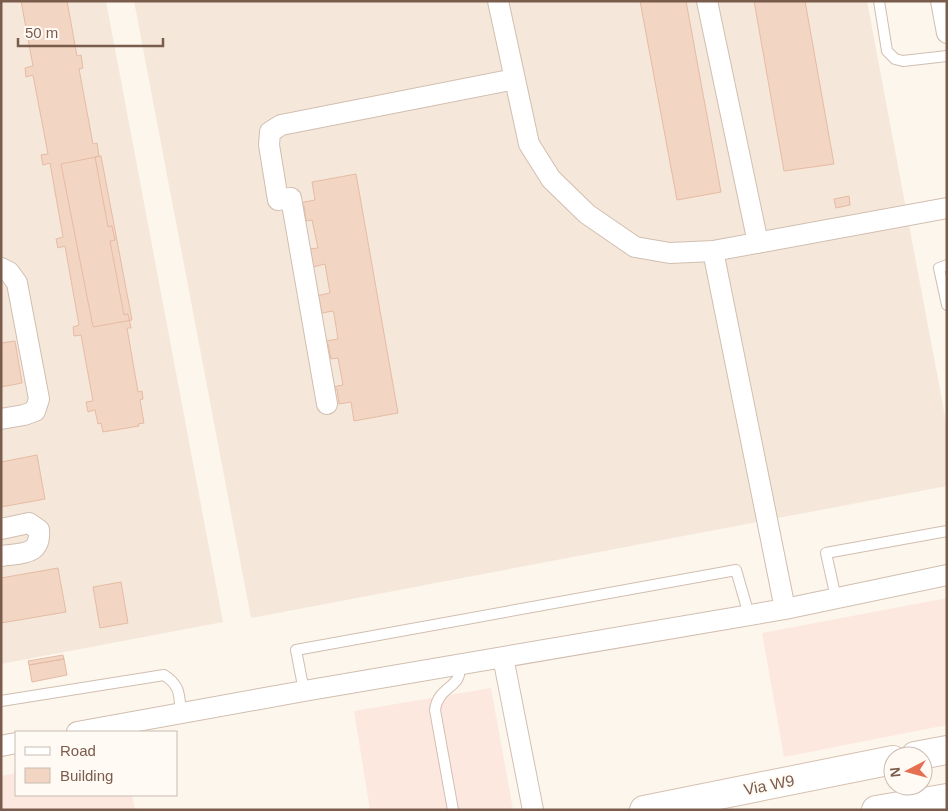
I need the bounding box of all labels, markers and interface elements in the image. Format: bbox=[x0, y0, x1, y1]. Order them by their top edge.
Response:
scale bar bbox=[18, 15, 162, 47]
text: 50 m bbox=[25, 24, 58, 41]
legend bbox=[15, 731, 178, 796]
text: Road bbox=[60, 742, 96, 759]
north arrow bbox=[883, 746, 933, 796]
text: N bbox=[887, 766, 904, 778]
text: Building bbox=[60, 767, 113, 784]
street label: Via W9 bbox=[742, 772, 796, 798]

